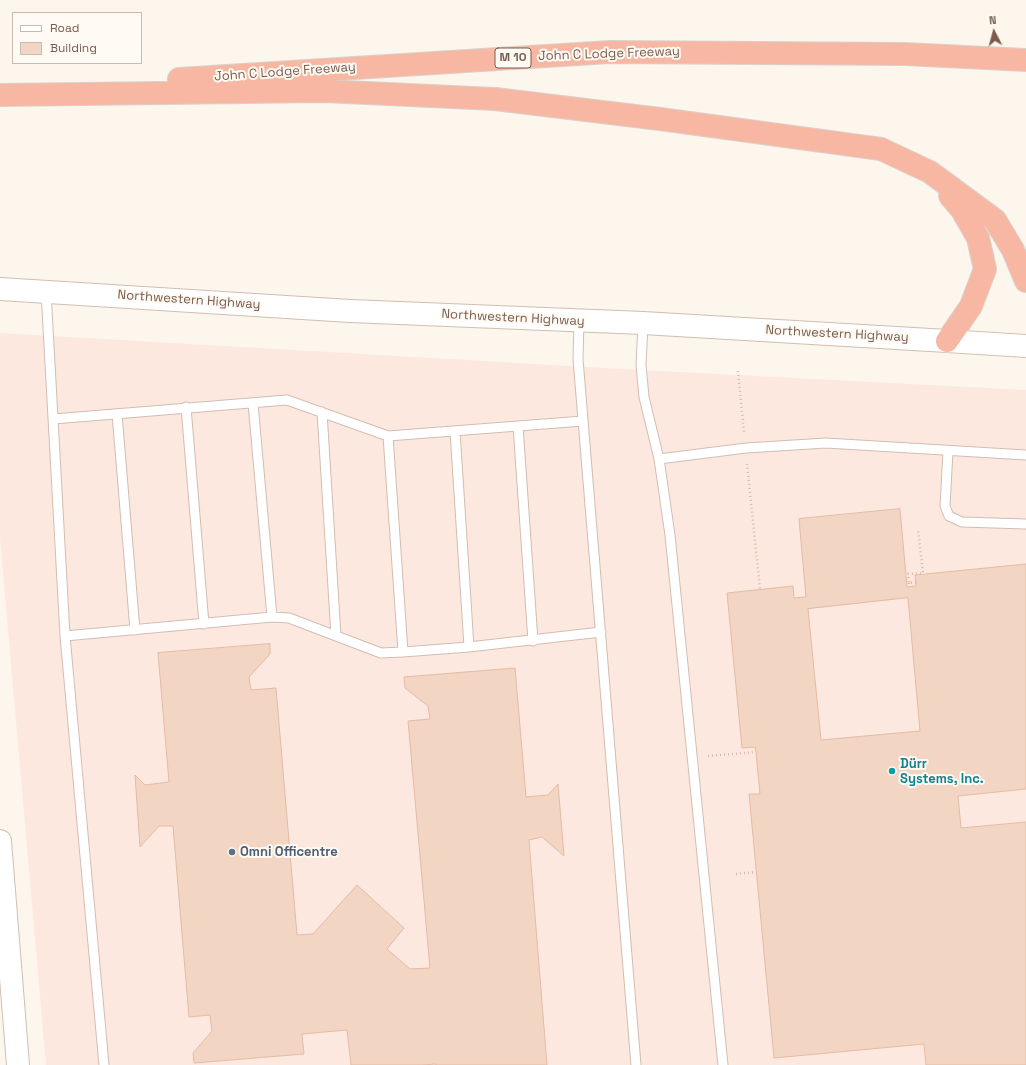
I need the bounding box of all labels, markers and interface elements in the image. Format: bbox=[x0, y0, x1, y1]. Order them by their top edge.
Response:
legend bbox=[12, 12, 142, 64]
north arrow bbox=[974, 12, 1014, 52]
text: N bbox=[988, 13, 997, 27]
text: Road bbox=[50, 20, 79, 36]
text: Building bbox=[50, 40, 97, 56]
street label: John C Lodge Freeway bbox=[538, 44, 680, 64]
road number: M 10 bbox=[495, 48, 531, 68]
street label: John C Lodge Freeway bbox=[214, 59, 356, 85]
street label: Northwestern Highway bbox=[117, 287, 261, 313]
street label: Northwestern Highway bbox=[441, 306, 585, 330]
street label: Northwestern Highway bbox=[765, 322, 909, 346]
place label: Dürr Systems, Inc. bbox=[900, 756, 984, 787]
marker: Dürr Systems, Inc. bbox=[887, 766, 897, 776]
place label: Omni Officentre bbox=[240, 844, 338, 860]
marker: Omni Officentre bbox=[227, 847, 237, 857]

